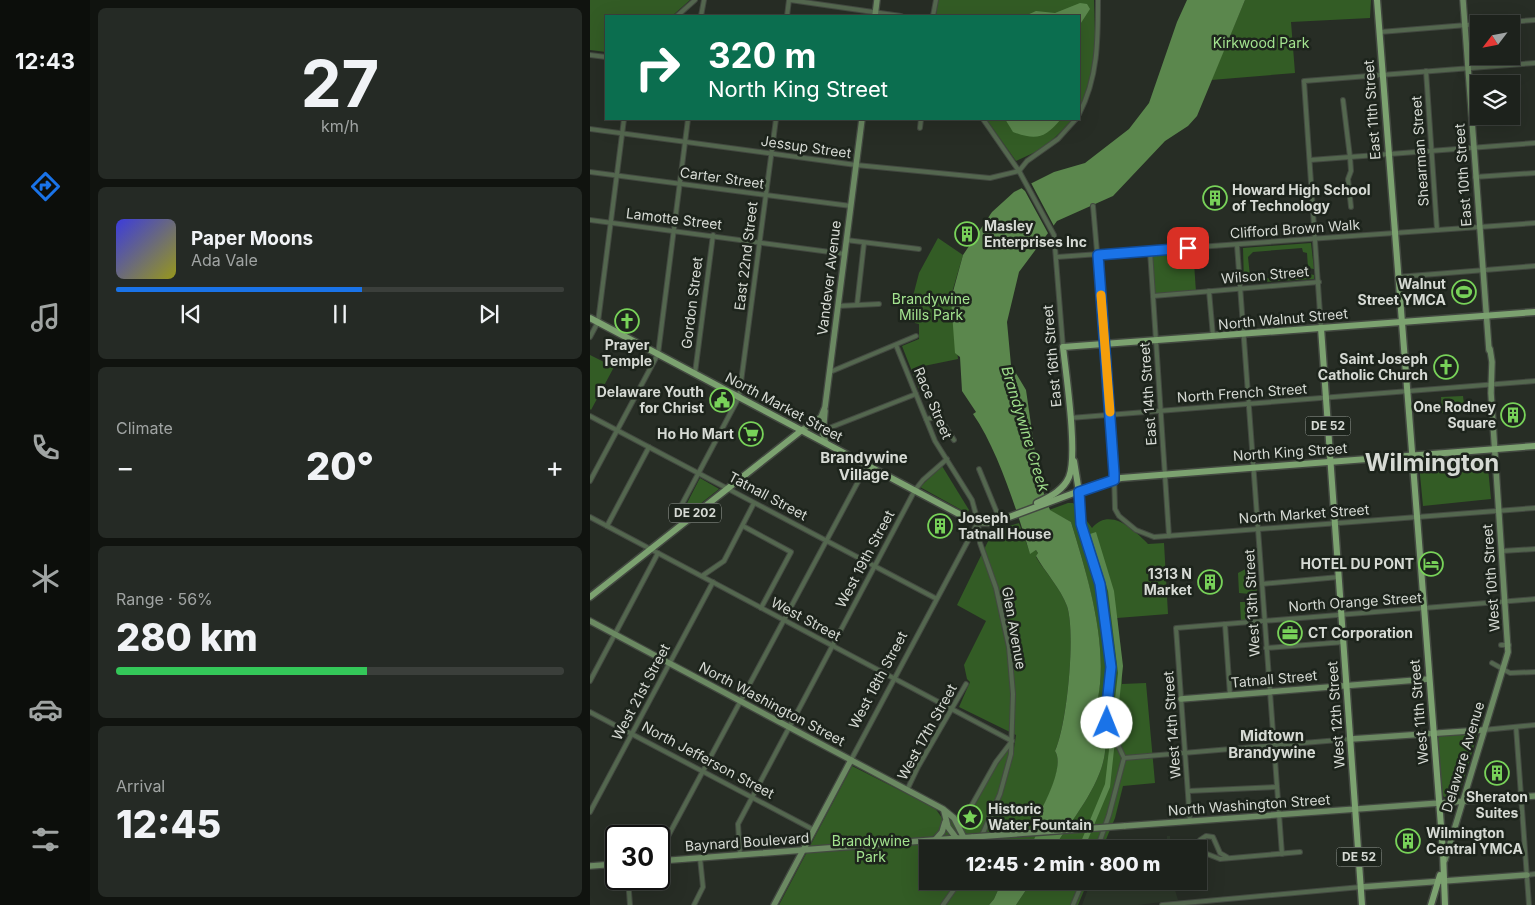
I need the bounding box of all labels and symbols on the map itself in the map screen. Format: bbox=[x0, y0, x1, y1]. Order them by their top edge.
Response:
north arrow bbox=[1470, 15, 1520, 65]
park label: Kirkwood Park bbox=[1213, 34, 1310, 51]
street label: East 11th Street bbox=[1360, 59, 1383, 161]
street label: Shearman Street bbox=[1407, 95, 1432, 207]
street label: East 10th Street bbox=[1450, 123, 1475, 227]
street label: Jessup Street bbox=[760, 132, 853, 161]
street label: Carter Street bbox=[679, 163, 766, 192]
place label: Howard High School of Technology bbox=[1232, 181, 1371, 214]
building icon: Howard High School of Technology bbox=[1202, 185, 1228, 211]
street label: East 22nd Street bbox=[730, 200, 761, 311]
street label: Lamotte Street bbox=[625, 204, 724, 233]
street label: Clifford Brown Walk bbox=[1229, 215, 1361, 242]
place label: Masley Enterprises Inc bbox=[984, 217, 1087, 250]
street label: Vandever Avenue bbox=[813, 219, 844, 336]
building icon: Masley Enterprises Inc bbox=[954, 221, 980, 247]
pin bbox=[1167, 227, 1209, 269]
street label: Gordon Street bbox=[677, 256, 706, 350]
street label: Wilson Street bbox=[1220, 262, 1310, 287]
place label: Walnut Street YMCA bbox=[1358, 275, 1447, 308]
sports icon: Walnut Street YMCA bbox=[1451, 279, 1477, 305]
park label: Brandywine Mills Park bbox=[892, 290, 970, 323]
street label: East 16th Street bbox=[1039, 304, 1064, 408]
street label: North Walnut Street bbox=[1217, 304, 1349, 333]
church icon: Prayer Temple bbox=[614, 308, 640, 334]
place label: Prayer Temple bbox=[602, 336, 652, 369]
street label: East 14th Street bbox=[1135, 342, 1160, 446]
place label: Saint Joseph Catholic Church bbox=[1318, 350, 1428, 383]
church icon: Saint Joseph Catholic Church bbox=[1433, 354, 1459, 380]
street label: Race Street bbox=[911, 364, 956, 442]
water label: Brandywine Creek bbox=[997, 364, 1054, 495]
street label: North Market Street bbox=[723, 368, 846, 445]
street label: North French Street bbox=[1176, 379, 1308, 406]
place label: Delaware Youth for Christ bbox=[597, 383, 704, 416]
public building icon: Delaware Youth for Christ bbox=[709, 387, 735, 413]
place label: One Rodney Square bbox=[1413, 398, 1497, 431]
building icon: One Rodney Square bbox=[1500, 402, 1526, 428]
road number: DE 52 bbox=[1306, 416, 1350, 436]
supermarket icon: Ho Ho Mart bbox=[738, 421, 764, 447]
place label: Ho Ho Mart bbox=[657, 425, 734, 442]
street label: North King Street bbox=[1232, 439, 1348, 464]
district label: Brandywine Village bbox=[820, 448, 908, 484]
district label: Wilmington bbox=[1365, 448, 1499, 477]
street label: Tatnall Street bbox=[726, 468, 811, 524]
street label: North Market Street bbox=[1238, 500, 1370, 527]
road number: DE 202 bbox=[669, 503, 721, 522]
street label: West 19th Street bbox=[832, 507, 898, 610]
place label: Joseph Tatnall House bbox=[958, 509, 1051, 542]
building icon: Joseph Tatnall House bbox=[927, 513, 953, 539]
street label: West 10th Street bbox=[1478, 523, 1503, 633]
street label: West 13th Street bbox=[1240, 548, 1263, 657]
hotel icon: HOTEL DU PONT bbox=[1418, 551, 1444, 577]
place label: HOTEL DU PONT bbox=[1301, 555, 1414, 572]
place label: 1313 N Market bbox=[1144, 565, 1192, 598]
building icon: 1313 N Market bbox=[1197, 569, 1223, 595]
street label: Glen Avenue bbox=[999, 585, 1030, 670]
street label: North Orange Street bbox=[1288, 588, 1423, 615]
street label: West Street bbox=[768, 593, 844, 644]
office icon: CT Corporation bbox=[1277, 620, 1303, 646]
place label: CT Corporation bbox=[1308, 624, 1413, 641]
street label: West 18th Street bbox=[845, 628, 911, 731]
street label: West 21st Street bbox=[608, 640, 673, 743]
street label: North Washington Street bbox=[696, 658, 848, 749]
street label: West 11th Street bbox=[1405, 659, 1432, 765]
street label: West 12th Street bbox=[1323, 660, 1348, 769]
street label: Tatnall Street bbox=[1230, 666, 1318, 691]
street label: West 14th Street bbox=[1159, 670, 1184, 780]
street label: West 17th Street bbox=[893, 680, 960, 783]
position arrow bbox=[1080, 696, 1132, 748]
street label: Delaware Avenue bbox=[1438, 699, 1487, 814]
street label: North Jefferson Street bbox=[639, 717, 778, 802]
district label: Midtown Brandywine bbox=[1228, 726, 1316, 762]
building icon: Sheraton Suites bbox=[1484, 760, 1510, 786]
place label: Sheraton Suites bbox=[1466, 788, 1528, 821]
street label: North Washington Street bbox=[1167, 790, 1331, 819]
place label: Historic Water Fountain bbox=[988, 800, 1092, 833]
place icon: Historic Water Fountain bbox=[957, 804, 983, 830]
place label: Wilmington Central YMCA bbox=[1426, 824, 1524, 857]
speed limit sign: 30 bbox=[605, 825, 670, 890]
building icon: Wilmington Central YMCA bbox=[1395, 828, 1421, 854]
street label: Baynard Boulevard bbox=[684, 829, 810, 854]
park label: Brandywine Park bbox=[832, 832, 910, 865]
road number: DE 52 bbox=[1336, 848, 1382, 866]

